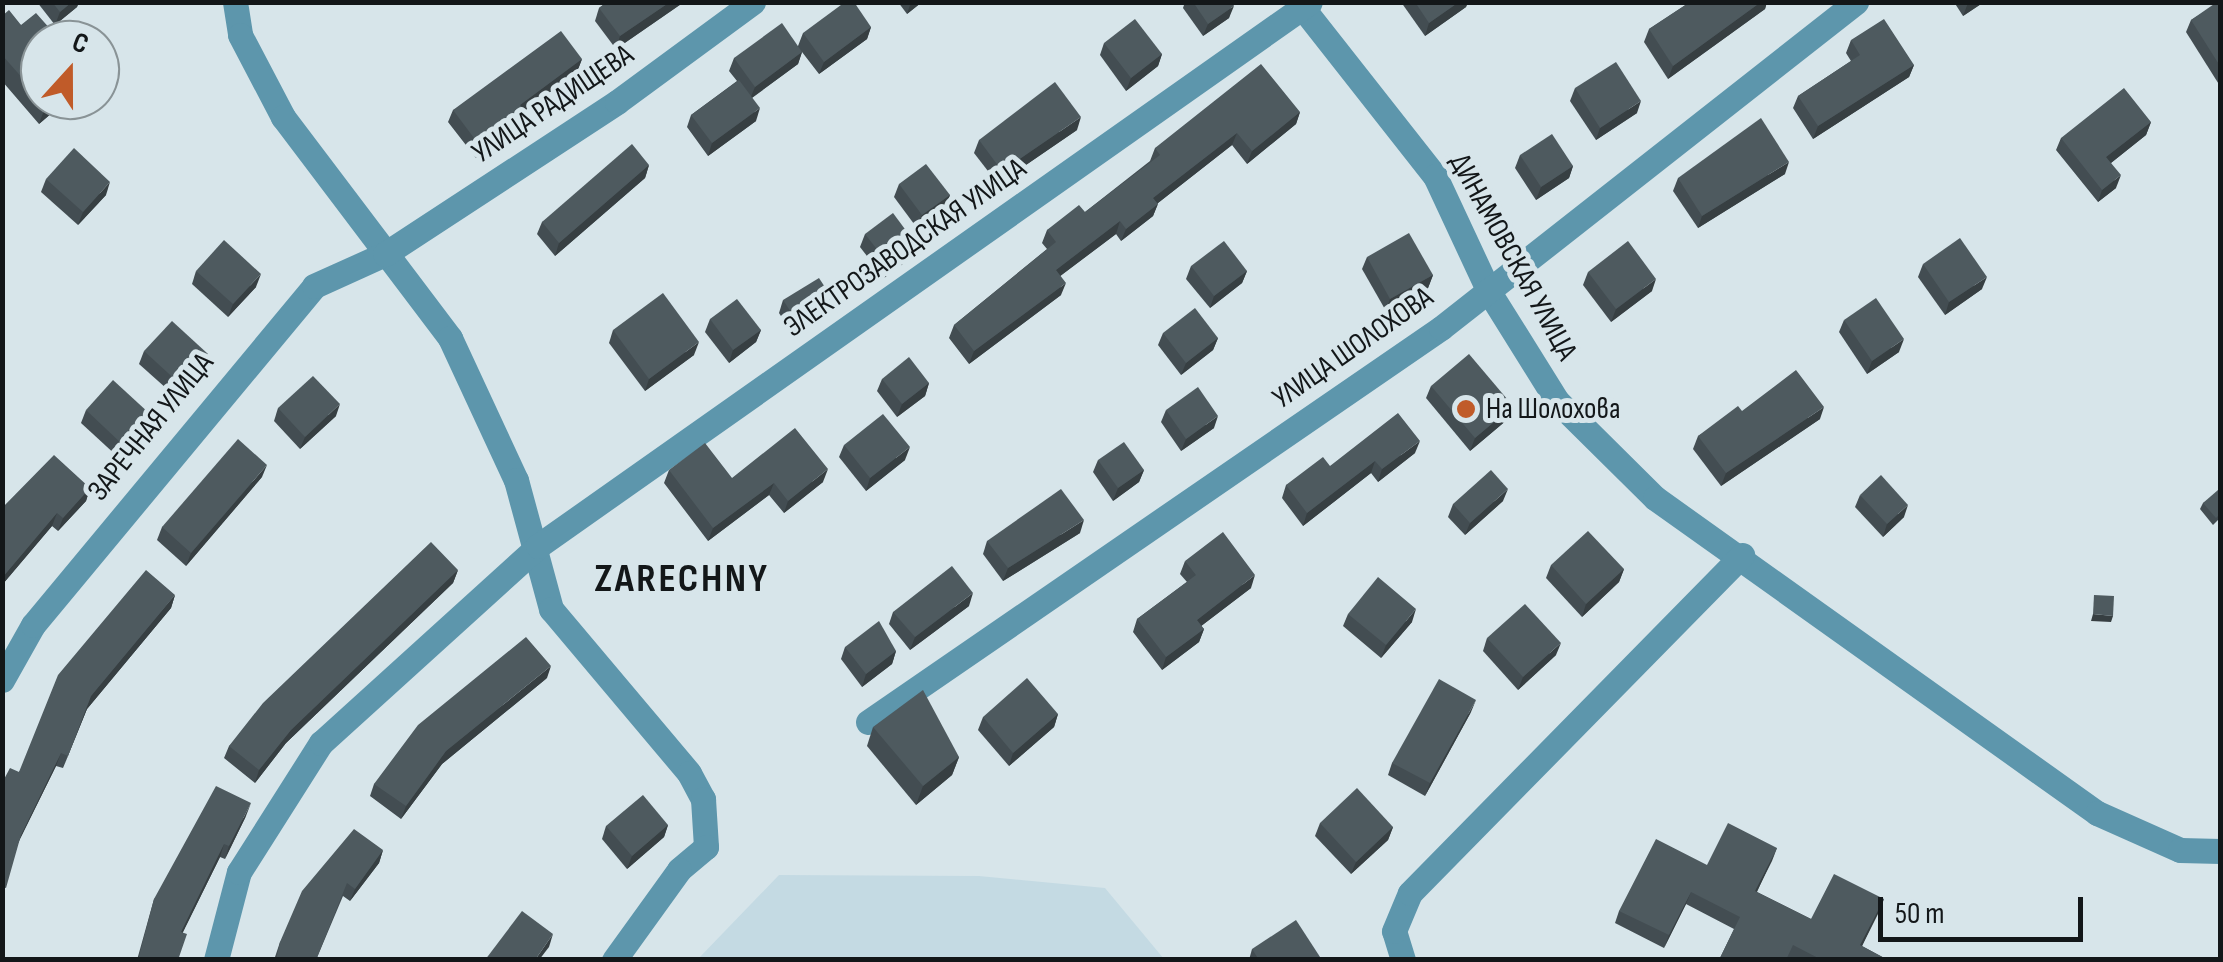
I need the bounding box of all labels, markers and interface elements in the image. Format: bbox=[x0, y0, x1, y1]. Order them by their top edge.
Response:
north arrow bbox=[20, 20, 120, 120]
text: С bbox=[68, 25, 93, 61]
street label: УЛИЦА РАДИЩЕВА bbox=[466, 37, 640, 171]
street label: ДИНАМОВСКАЯ УЛИЦА bbox=[1441, 147, 1585, 367]
street label: ЭЛЕКТРОЗАВОДСКАЯ УЛИЦА bbox=[777, 151, 1033, 345]
street label: УЛИЦА ШОЛОХОВА bbox=[1266, 279, 1440, 417]
street label: ЗАРЕЧНАЯ УЛИЦА bbox=[81, 346, 221, 508]
place label: На Шолохова bbox=[1486, 391, 1621, 427]
marker: На Шолохова bbox=[1455, 398, 1477, 420]
district label: ZARECHNY bbox=[594, 555, 770, 603]
scale bar bbox=[1883, 877, 2088, 939]
text: 50 m bbox=[1895, 896, 1944, 932]

